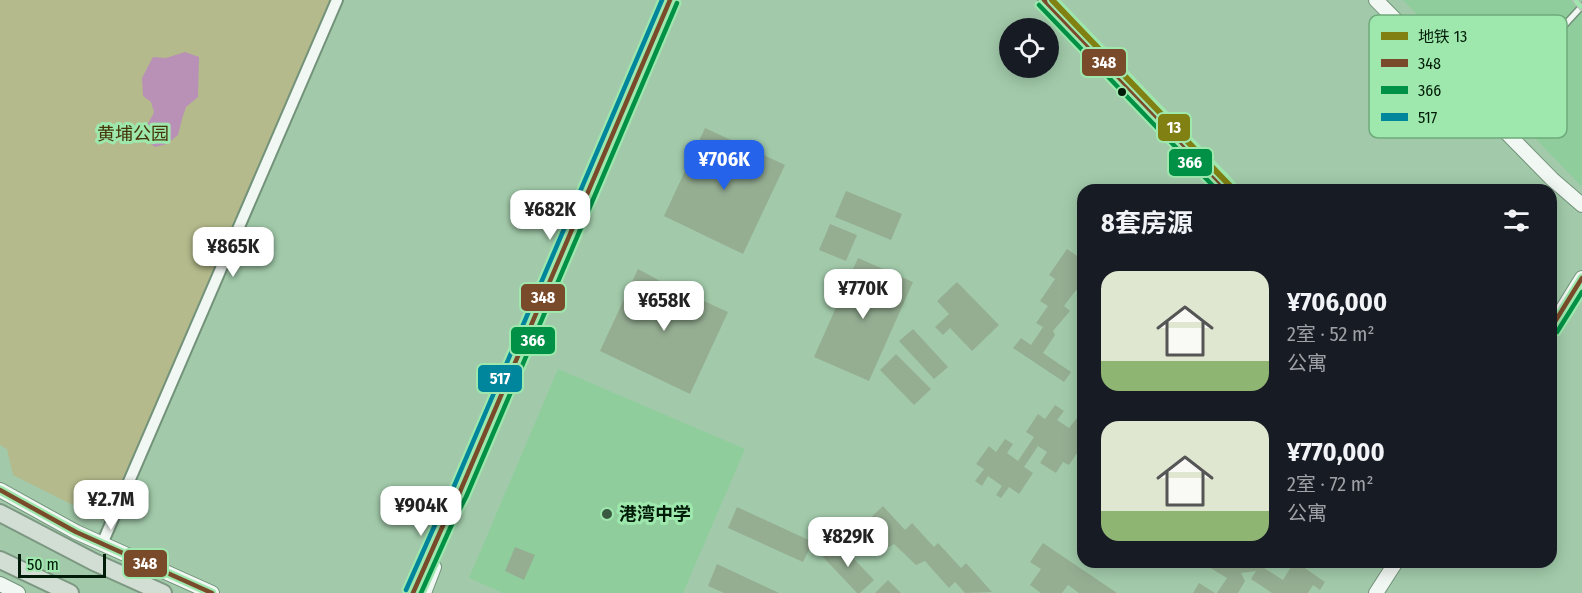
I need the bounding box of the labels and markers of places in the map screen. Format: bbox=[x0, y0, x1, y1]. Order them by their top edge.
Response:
unlabelled marker bbox=[1116, 86, 1128, 98]
pin: ¥706K bbox=[682, 140, 766, 191]
pin: ¥682K bbox=[508, 190, 592, 241]
pin: ¥865K bbox=[191, 227, 275, 278]
pin: ¥770K bbox=[821, 269, 905, 320]
pin: ¥658K bbox=[622, 281, 706, 332]
pin: ¥2.7M bbox=[69, 480, 153, 531]
pin: ¥904K bbox=[379, 486, 463, 537]
place label: 港湾中学 bbox=[619, 503, 691, 525]
marker: 港湾中学 bbox=[600, 507, 614, 521]
pin: ¥829K bbox=[806, 517, 890, 568]

